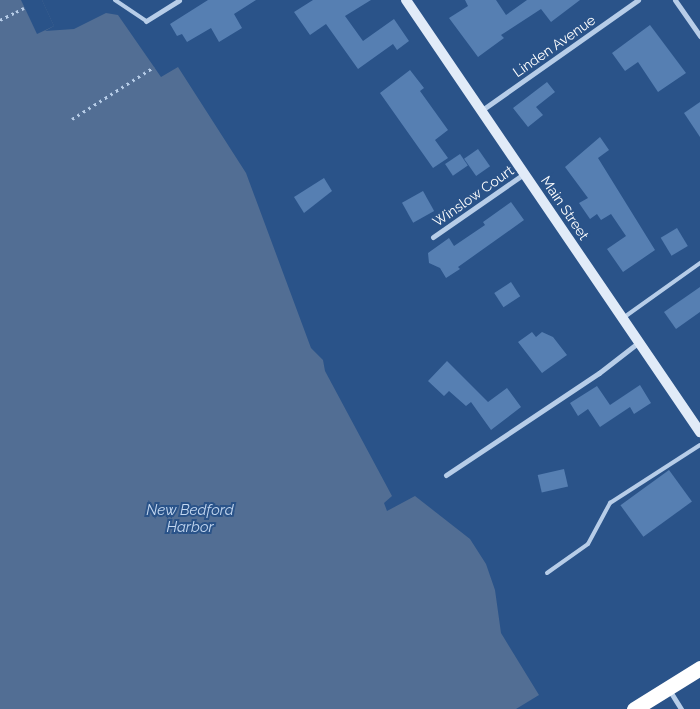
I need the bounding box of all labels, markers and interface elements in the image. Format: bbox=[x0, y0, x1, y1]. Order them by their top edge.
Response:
street label: Linden Avenue bbox=[509, 11, 599, 81]
street label: Winslow Court bbox=[429, 162, 517, 230]
street label: Main Street bbox=[538, 173, 592, 243]
water label: New Bedford Harbor bbox=[146, 501, 234, 536]

